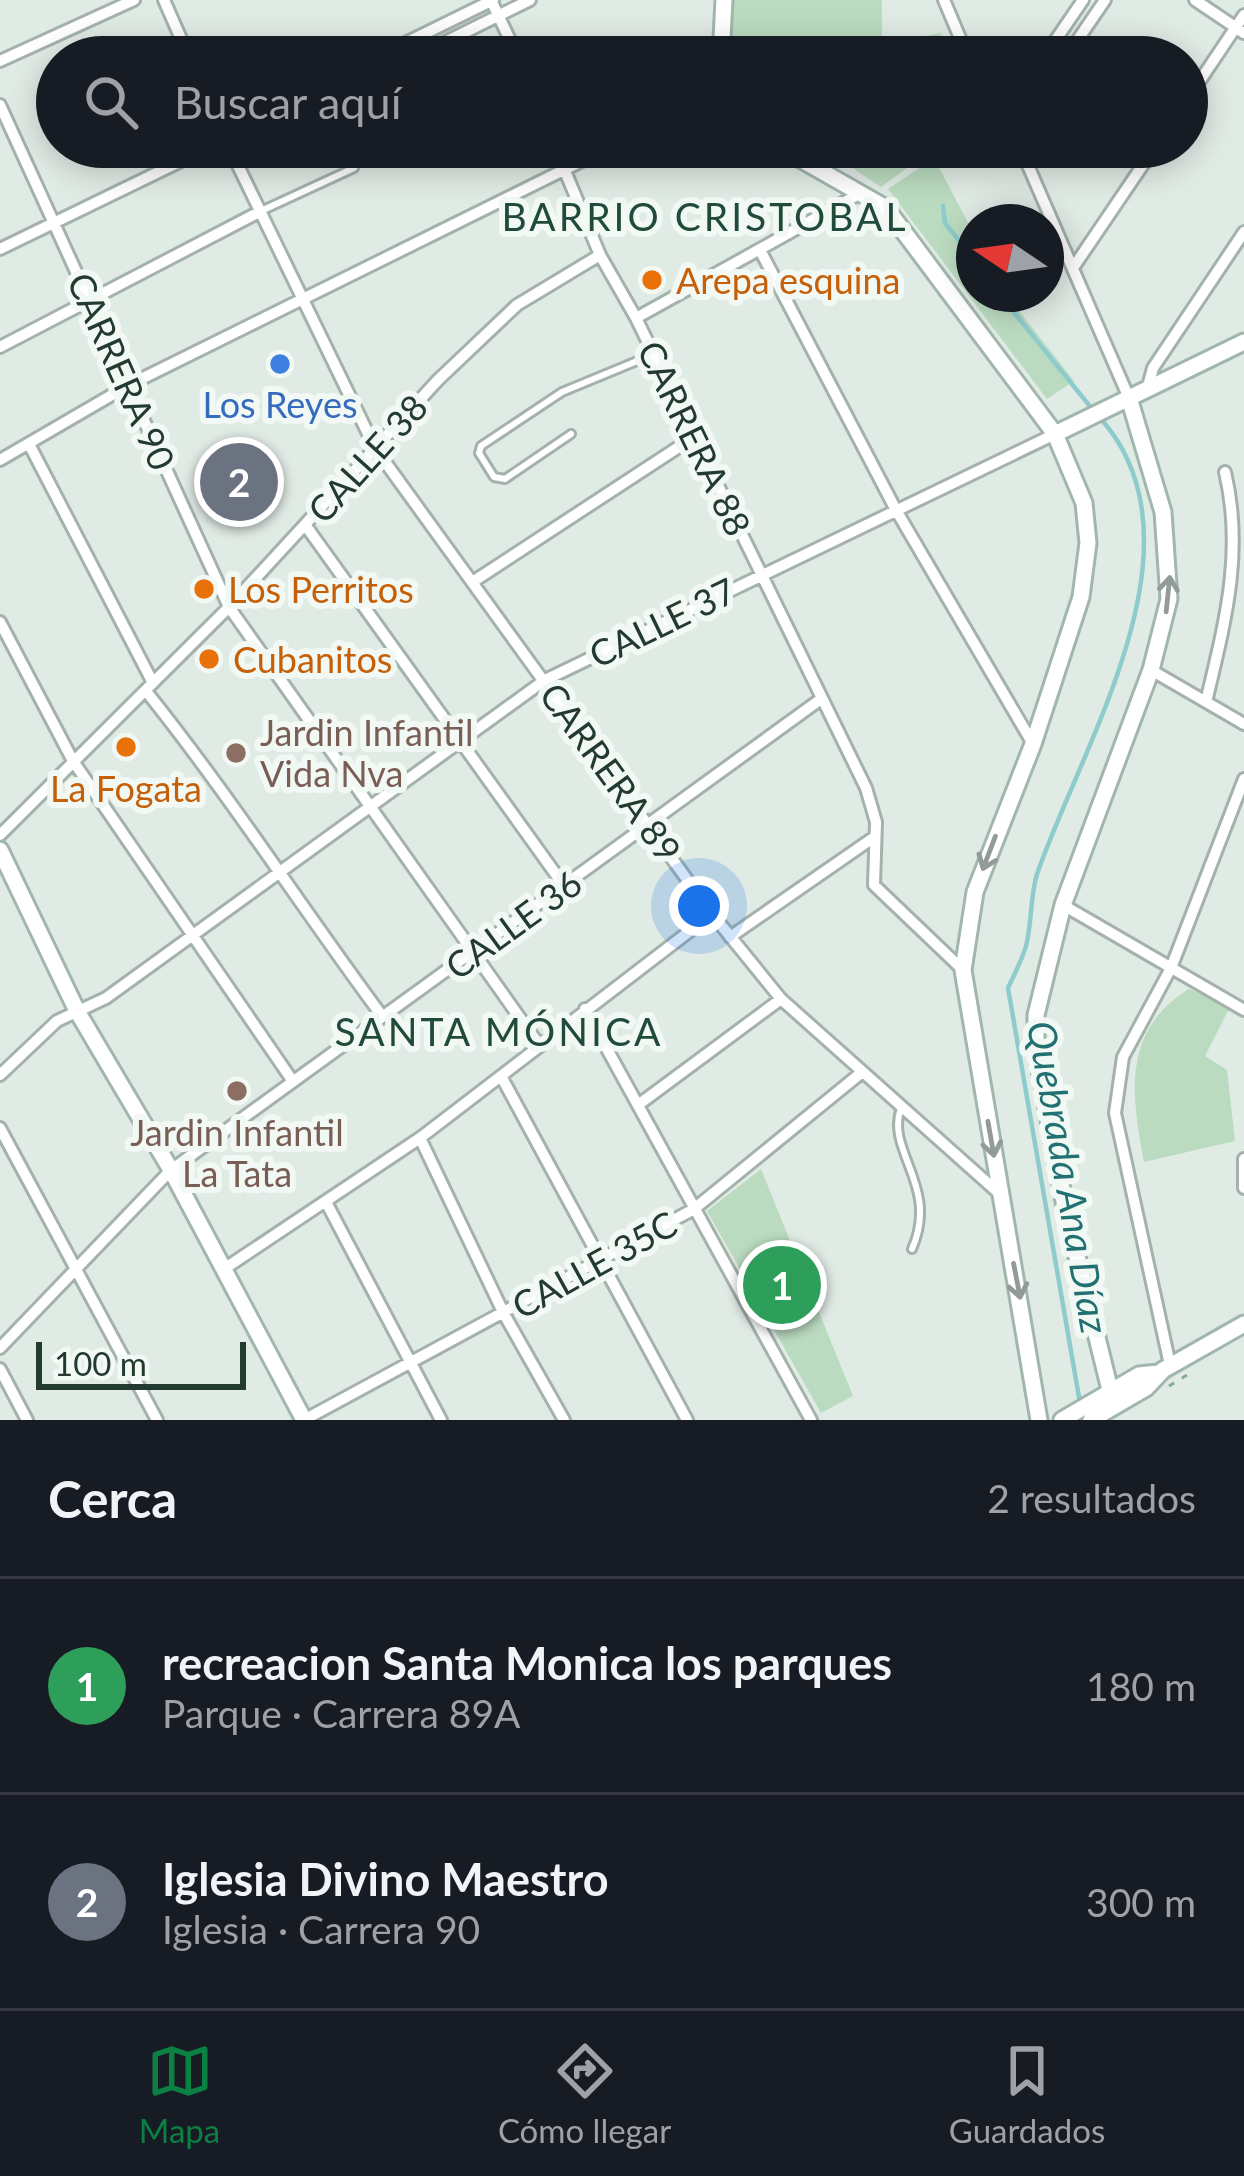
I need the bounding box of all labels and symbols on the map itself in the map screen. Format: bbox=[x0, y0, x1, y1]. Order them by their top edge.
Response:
district label: BARRIO CRISTOBAL bbox=[501, 193, 909, 239]
north arrow bbox=[956, 204, 1064, 312]
place label: Arepa esquina bbox=[676, 258, 900, 302]
street label: CARRERA 90 bbox=[59, 266, 185, 476]
marker: Arepa esquina bbox=[639, 267, 665, 293]
street label: CARRERA 88 bbox=[629, 334, 761, 542]
marker: Los Reyes bbox=[267, 351, 293, 377]
place label: Los Reyes bbox=[203, 382, 357, 426]
street label: CALLE 38 bbox=[298, 385, 436, 531]
pin: 2 bbox=[200, 437, 278, 527]
place label: Los Perritos bbox=[228, 567, 414, 611]
street label: CALLE 37 bbox=[582, 568, 742, 676]
one-way arrow bbox=[1157, 575, 1179, 614]
marker: Los Perritos bbox=[191, 576, 217, 602]
place label: Cubanitos bbox=[233, 637, 392, 681]
marker: Cubanitos bbox=[196, 646, 222, 672]
street label: CARRERA 89 bbox=[531, 674, 691, 870]
place label: Jardin Infantil Vida Nva bbox=[260, 710, 473, 795]
marker: La Fogata bbox=[113, 734, 139, 760]
marker: Jardin Infantil Vida Nva bbox=[223, 740, 249, 766]
place label: La Fogata bbox=[50, 766, 202, 810]
one-way arrow bbox=[977, 833, 999, 870]
street label: CALLE 36 bbox=[436, 860, 590, 988]
your location bbox=[669, 876, 729, 936]
district label: SANTA MÓNICA bbox=[335, 1008, 663, 1054]
water label: Quebrada Ana Díaz bbox=[1019, 1017, 1119, 1337]
marker: Jardin Infantil La Tata bbox=[224, 1078, 250, 1104]
place label: Jardin Infantil La Tata bbox=[130, 1110, 344, 1195]
one-way arrow bbox=[981, 1118, 1003, 1157]
street label: CALLE 35C bbox=[504, 1201, 684, 1327]
pin: 1 bbox=[743, 1240, 821, 1330]
one-way arrow bbox=[1007, 1260, 1029, 1299]
scale bar bbox=[36, 1336, 246, 1389]

